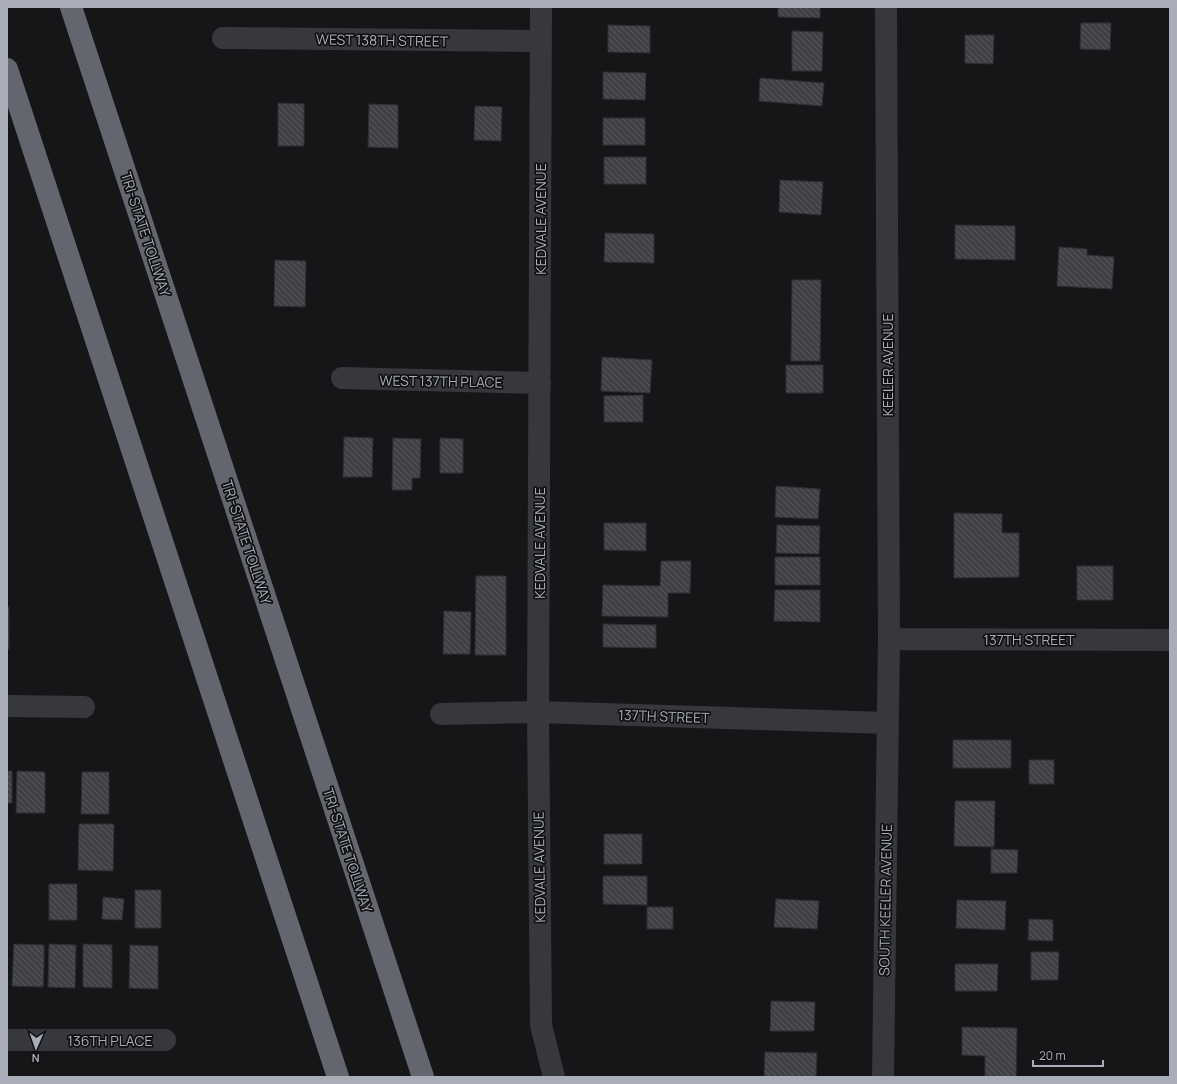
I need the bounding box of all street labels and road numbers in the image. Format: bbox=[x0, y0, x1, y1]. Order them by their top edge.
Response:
street label: WEST 138TH STREET bbox=[316, 29, 449, 51]
street label: KEDVALE AVENUE bbox=[531, 163, 550, 275]
street label: TRI-STATE TOLLWAY bbox=[117, 169, 175, 299]
street label: KEELER AVENUE bbox=[878, 314, 897, 416]
street label: WEST 137TH PLACE bbox=[379, 370, 503, 392]
street label: TRI-STATE TOLLWAY bbox=[218, 477, 276, 607]
street label: KEDVALE AVENUE bbox=[530, 487, 549, 599]
street label: 137TH STREET bbox=[983, 630, 1075, 649]
street label: 137TH STREET bbox=[618, 705, 710, 727]
street label: TRI-STATE TOLLWAY bbox=[319, 785, 377, 915]
street label: KEDVALE AVENUE bbox=[529, 811, 549, 923]
street label: SOUTH KEELER AVENUE bbox=[874, 824, 896, 976]
street label: 136TH PLACE bbox=[68, 1031, 152, 1050]

